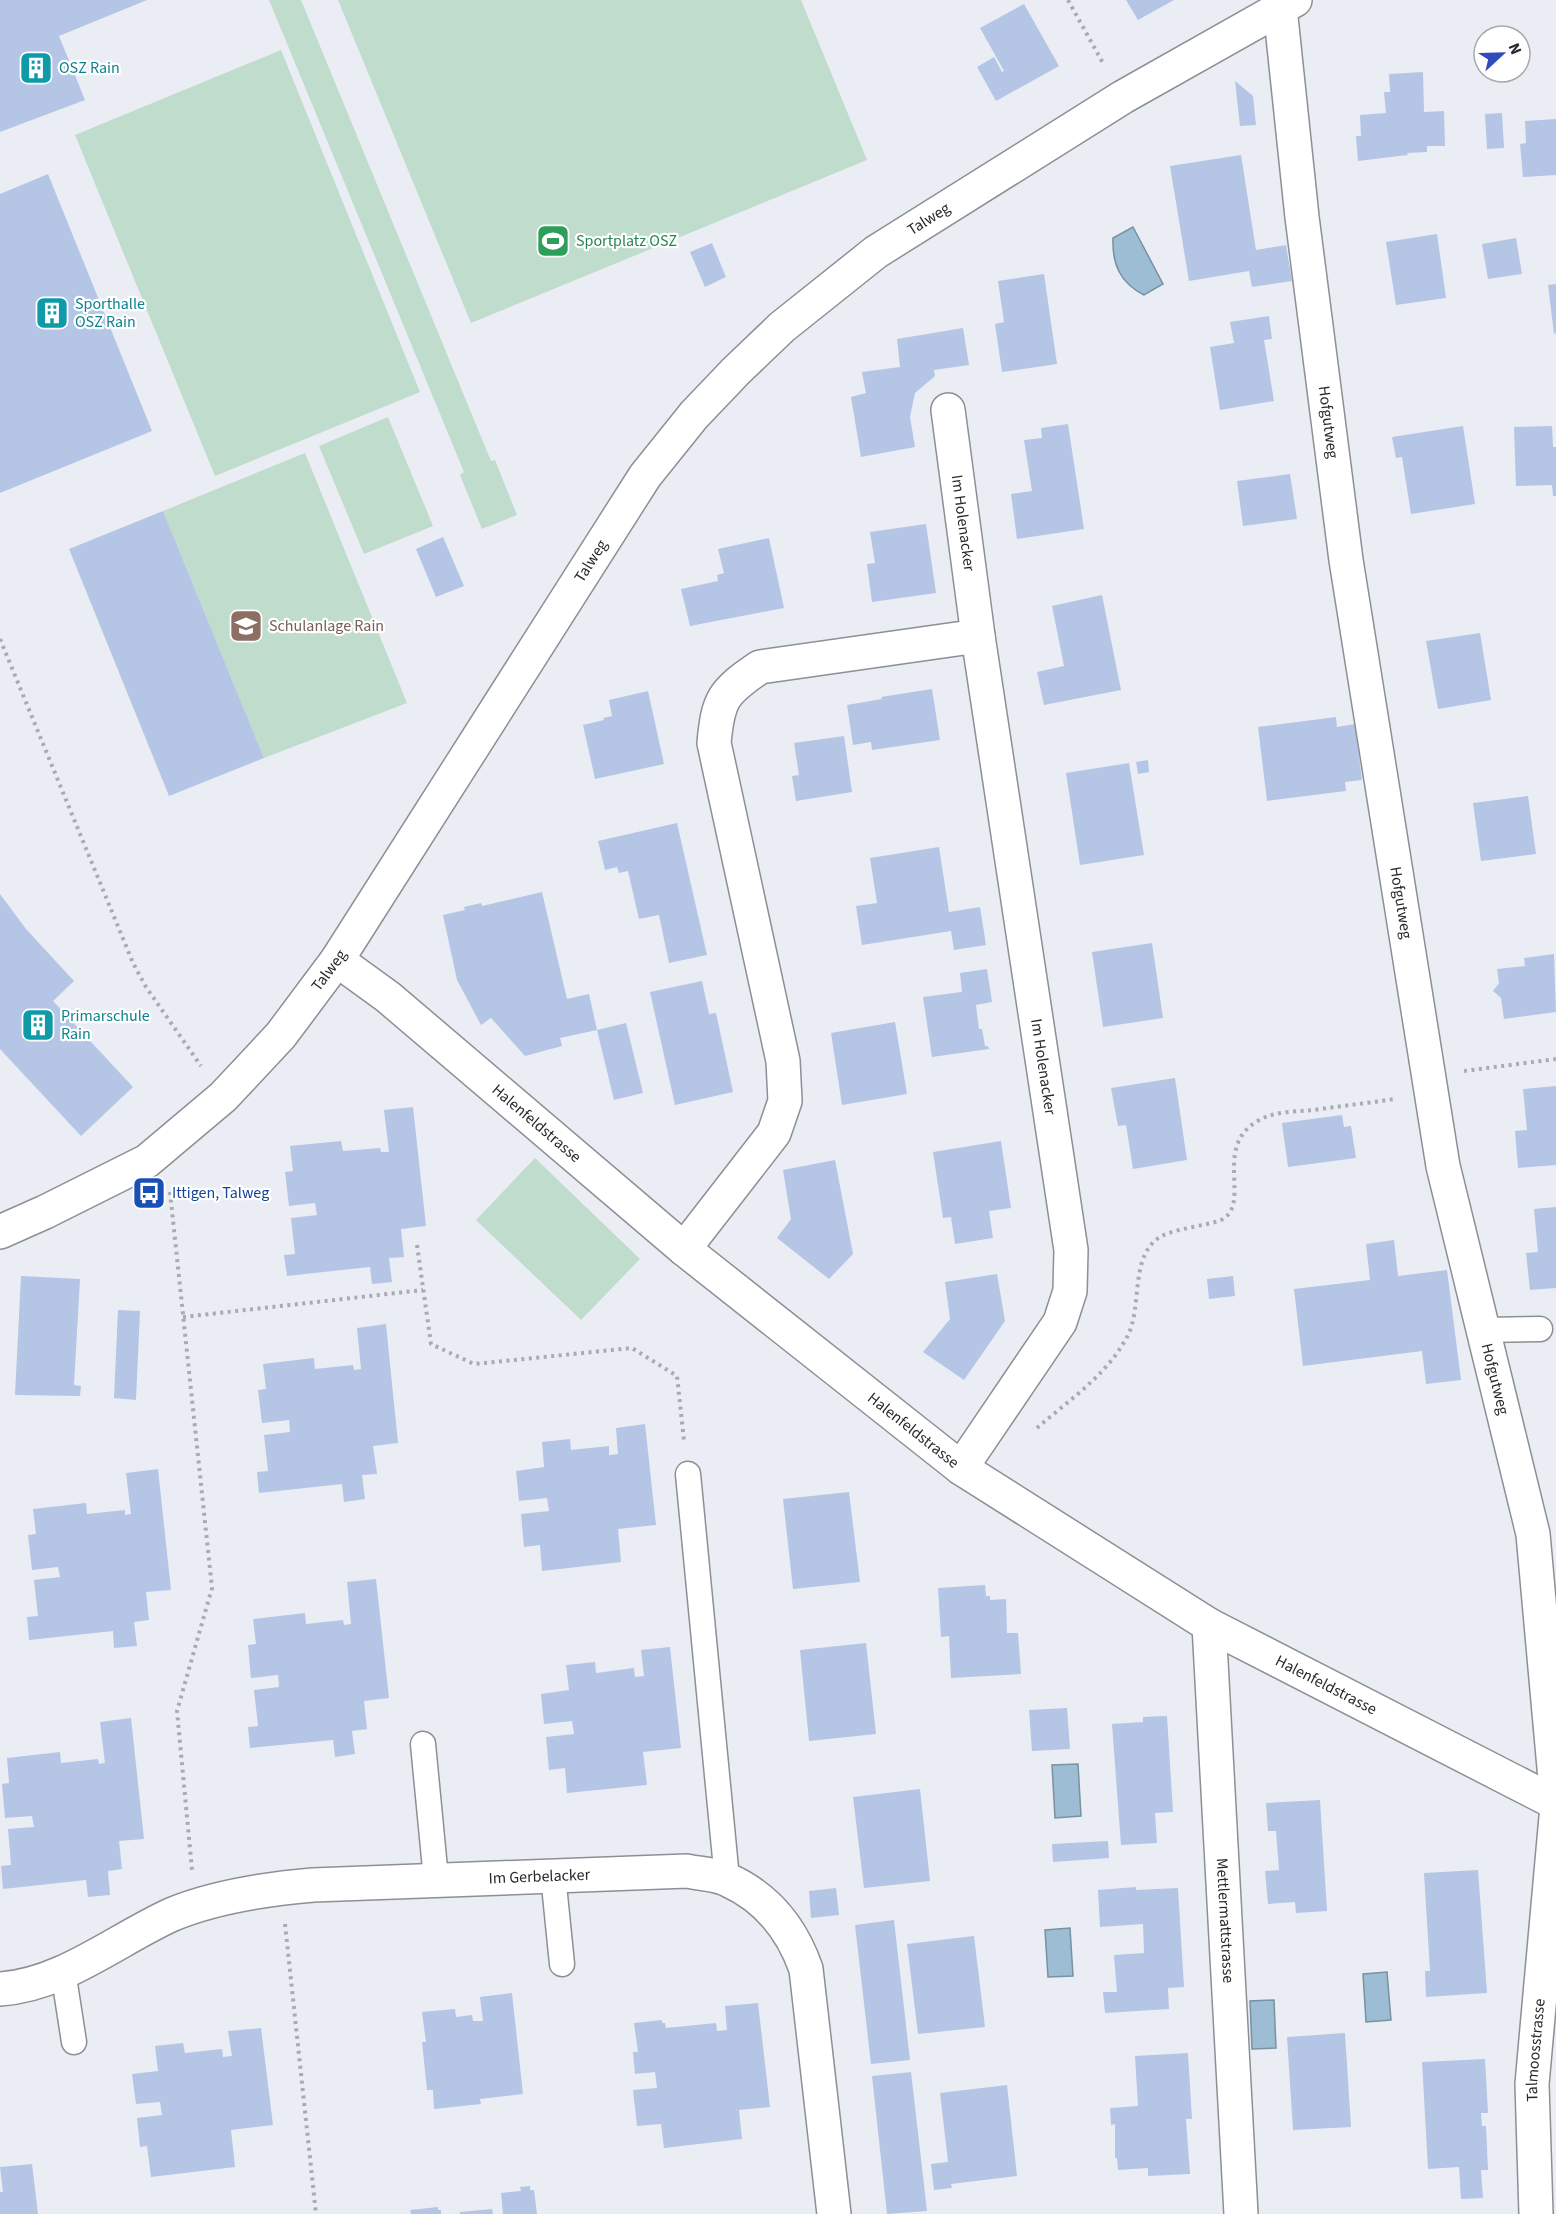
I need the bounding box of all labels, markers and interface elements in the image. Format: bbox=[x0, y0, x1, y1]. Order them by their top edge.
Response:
north arrow bbox=[1472, 24, 1532, 84]
text: N bbox=[1503, 40, 1527, 58]
building icon: OSZ Rain bbox=[18, 50, 54, 86]
place label: OSZ Rain bbox=[59, 57, 120, 79]
street label: Talweg bbox=[903, 197, 954, 241]
sports icon: Sportplatz OSZ bbox=[535, 223, 571, 259]
place label: Sportplatz OSZ bbox=[576, 230, 677, 252]
place label: Sporthalle OSZ Rain bbox=[75, 293, 145, 333]
building icon: Sporthalle OSZ Rain bbox=[34, 295, 70, 331]
street label: Hofgutweg bbox=[1313, 385, 1344, 460]
street label: Im Holenacker bbox=[946, 473, 980, 573]
street label: Talweg bbox=[569, 535, 613, 587]
school or university icon: Schulanlage Rain bbox=[228, 608, 264, 644]
place label: Schulanlage Rain bbox=[269, 615, 384, 637]
street label: Hofgutweg bbox=[1384, 865, 1417, 940]
street label: Talweg bbox=[306, 945, 352, 996]
place label: Primarschule Rain bbox=[61, 1005, 150, 1045]
building icon: Primarschule Rain bbox=[20, 1007, 56, 1043]
street label: Im Holenacker bbox=[1025, 1017, 1061, 1117]
street label: Halenfeldstrasse bbox=[487, 1079, 586, 1168]
bus stop icon: Ittigen, Talweg bbox=[131, 1175, 167, 1211]
place label: Ittigen, Talweg bbox=[172, 1182, 269, 1204]
street label: Hofgutweg bbox=[1476, 1341, 1514, 1417]
street label: Halenfeldstrasse bbox=[863, 1387, 964, 1473]
street label: Halenfeldstrasse bbox=[1272, 1650, 1381, 1720]
street label: Mettlermattstrasse bbox=[1211, 1857, 1239, 1984]
street label: Im Gerbelacker bbox=[488, 1864, 591, 1889]
street label: Talmoosstrasse bbox=[1521, 1998, 1551, 2102]

